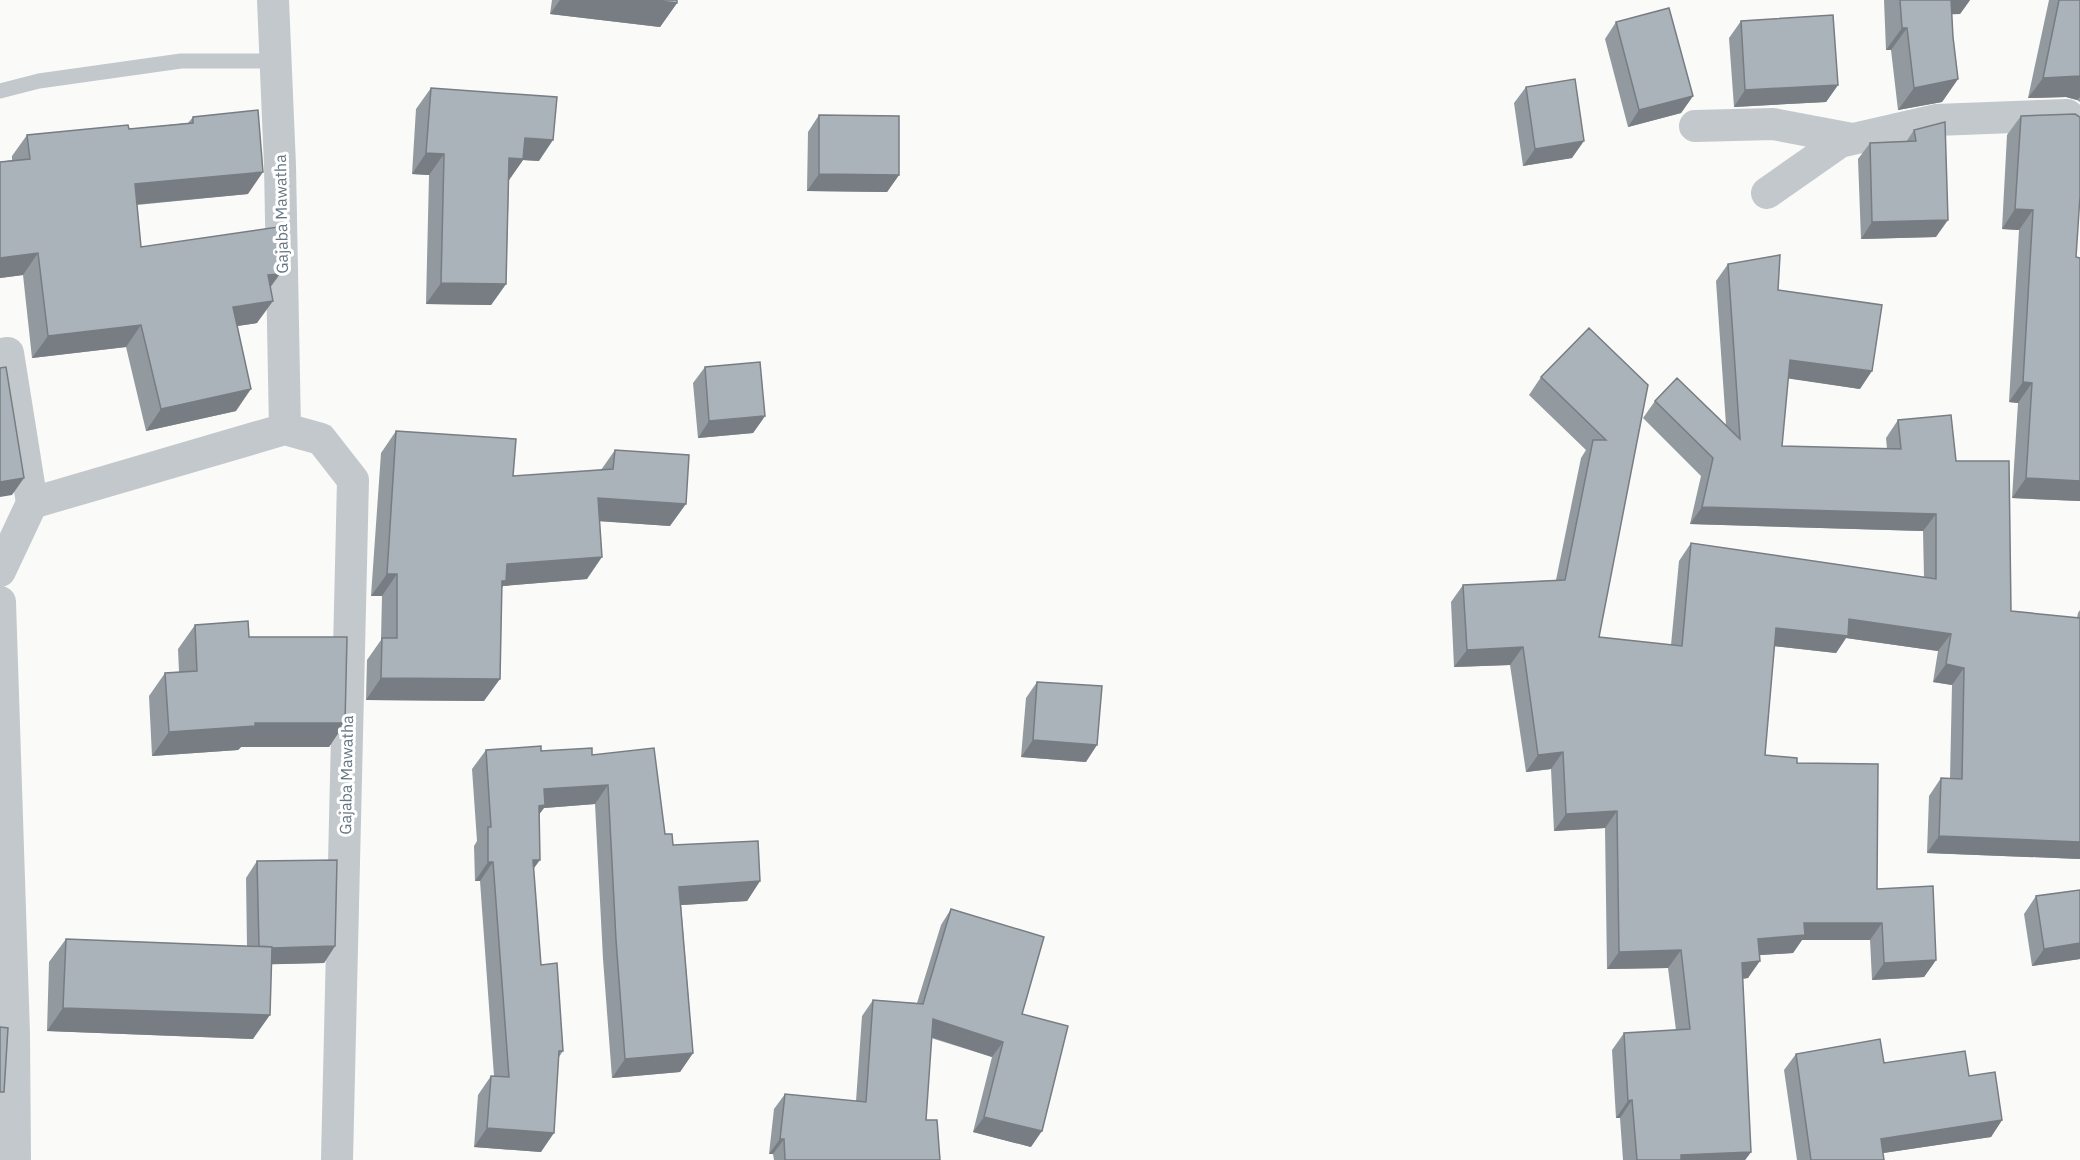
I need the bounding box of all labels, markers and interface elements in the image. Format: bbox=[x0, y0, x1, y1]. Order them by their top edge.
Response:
street label: Gajaba Mawatha bbox=[270, 154, 292, 274]
street label: Gajaba Mawatha bbox=[335, 715, 357, 835]

